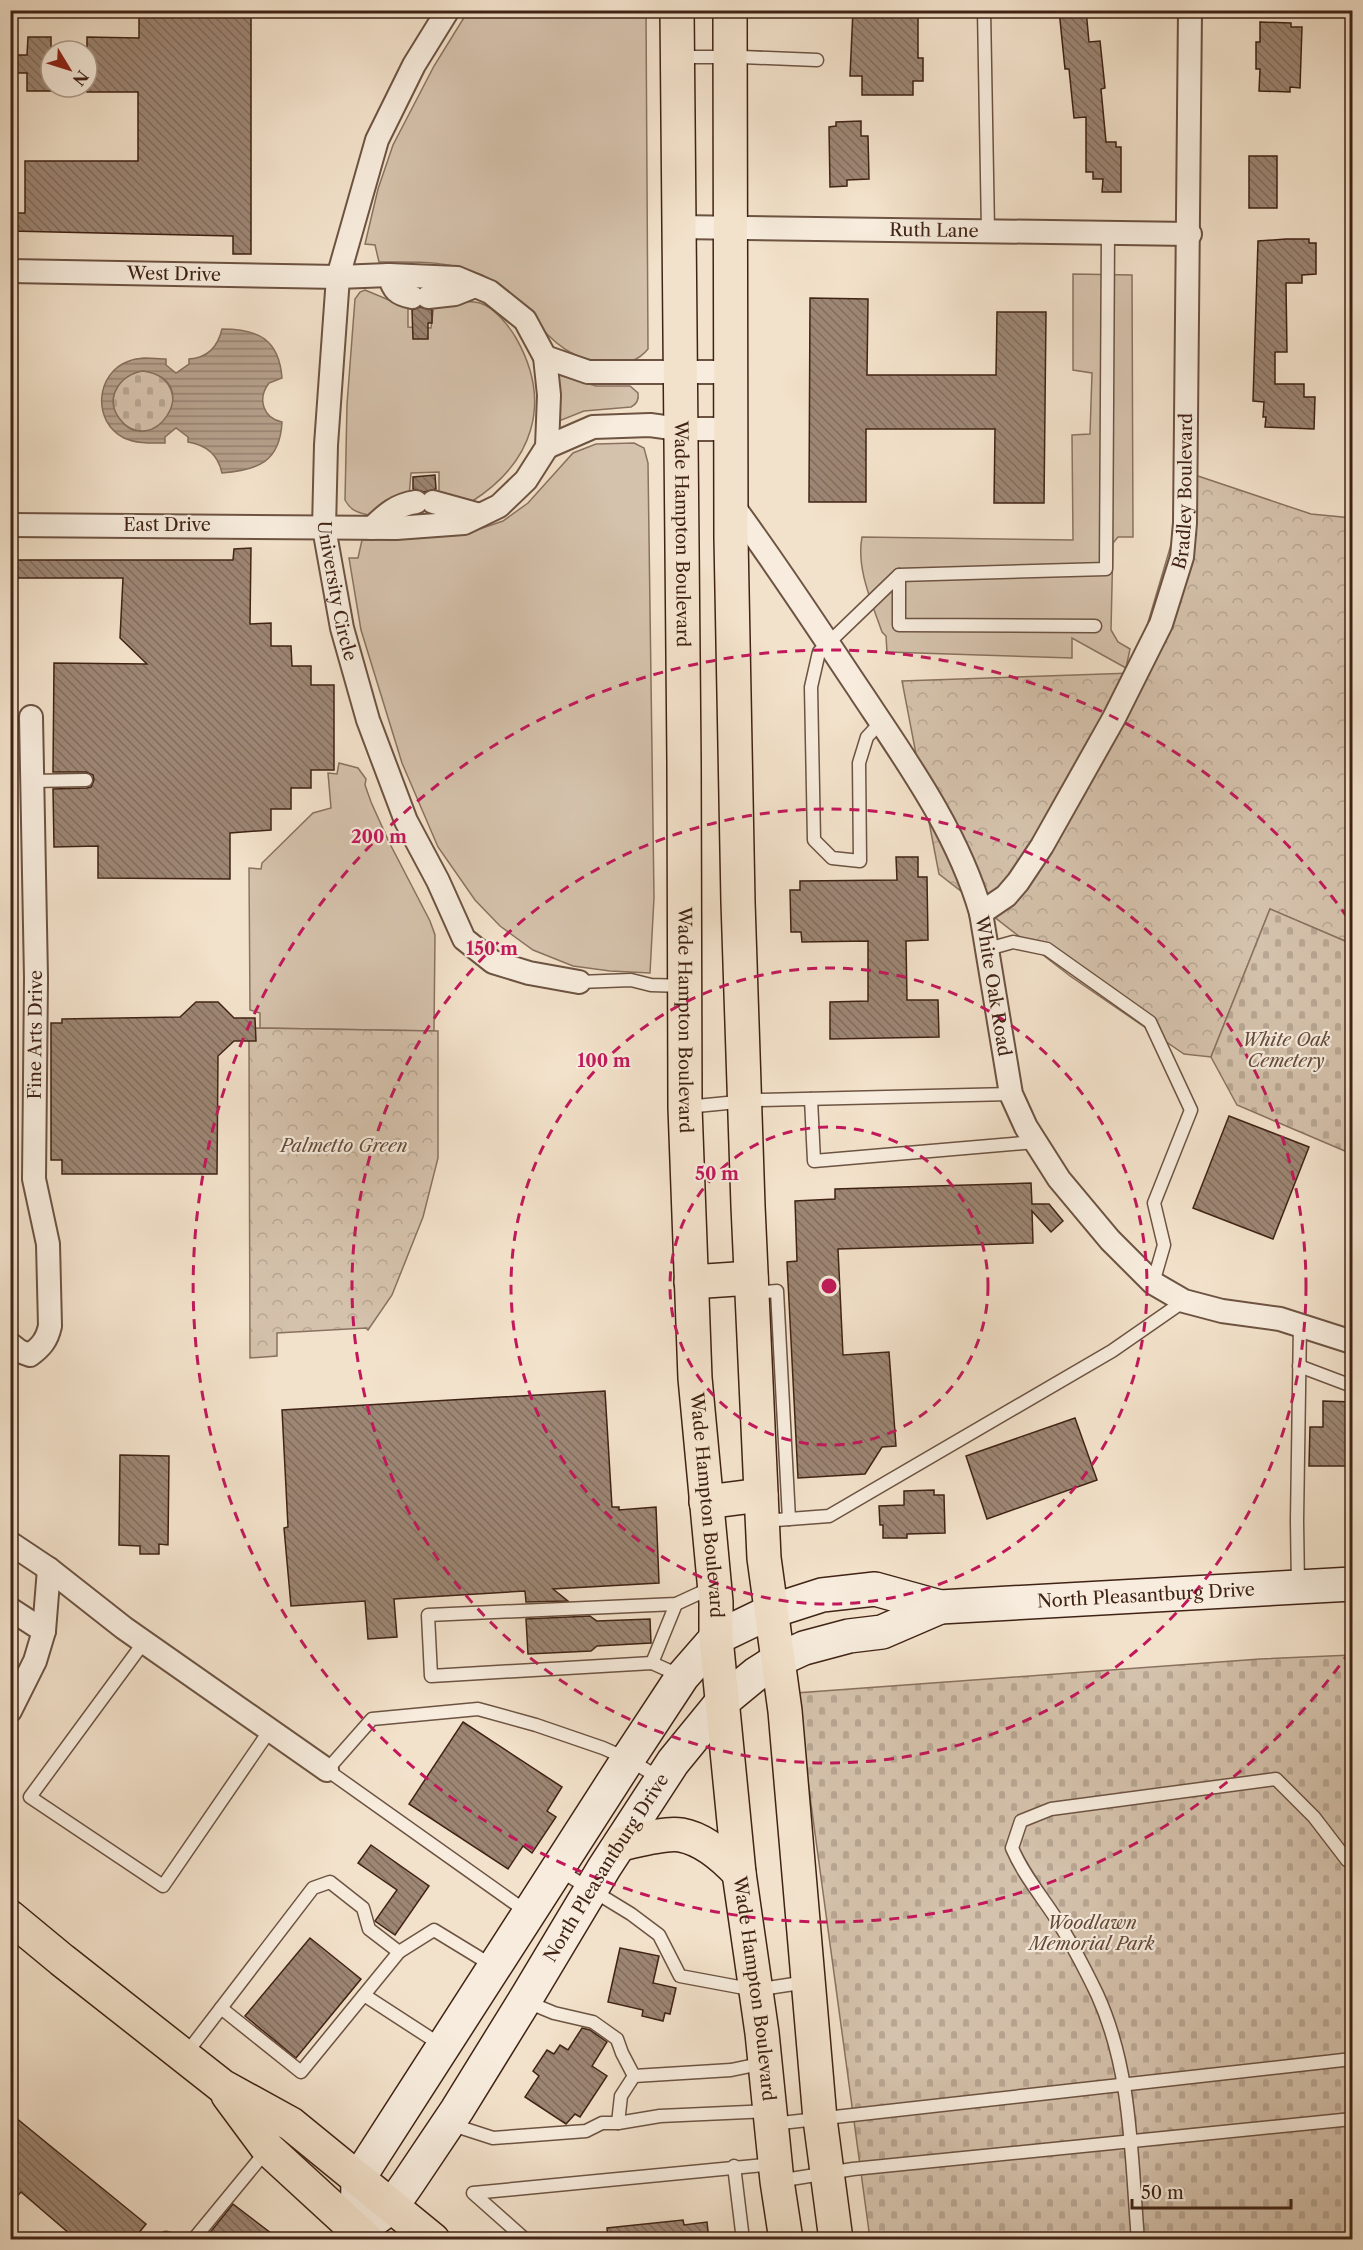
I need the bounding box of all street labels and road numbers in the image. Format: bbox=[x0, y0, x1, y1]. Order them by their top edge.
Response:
street label: Ruth Lane bbox=[889, 219, 979, 242]
street label: West Drive bbox=[126, 262, 221, 286]
street label: Bradley Boulevard bbox=[1168, 413, 1197, 572]
street label: Wade Hampton Boulevard bbox=[670, 420, 694, 647]
street label: East Drive bbox=[123, 514, 211, 536]
street label: University Circle bbox=[313, 520, 362, 663]
street label: Wade Hampton Boulevard bbox=[673, 906, 697, 1134]
street label: White Oak Road bbox=[970, 913, 1016, 1058]
street label: Fine Arts Drive bbox=[24, 970, 47, 1100]
street label: Wade Hampton Boulevard bbox=[685, 1390, 727, 1618]
street label: North Pleasantburg Drive bbox=[1037, 1578, 1255, 1613]
street label: North Pleasantburg Drive bbox=[539, 1770, 673, 1966]
street label: Wade Hampton Boulevard bbox=[728, 1874, 780, 2102]

